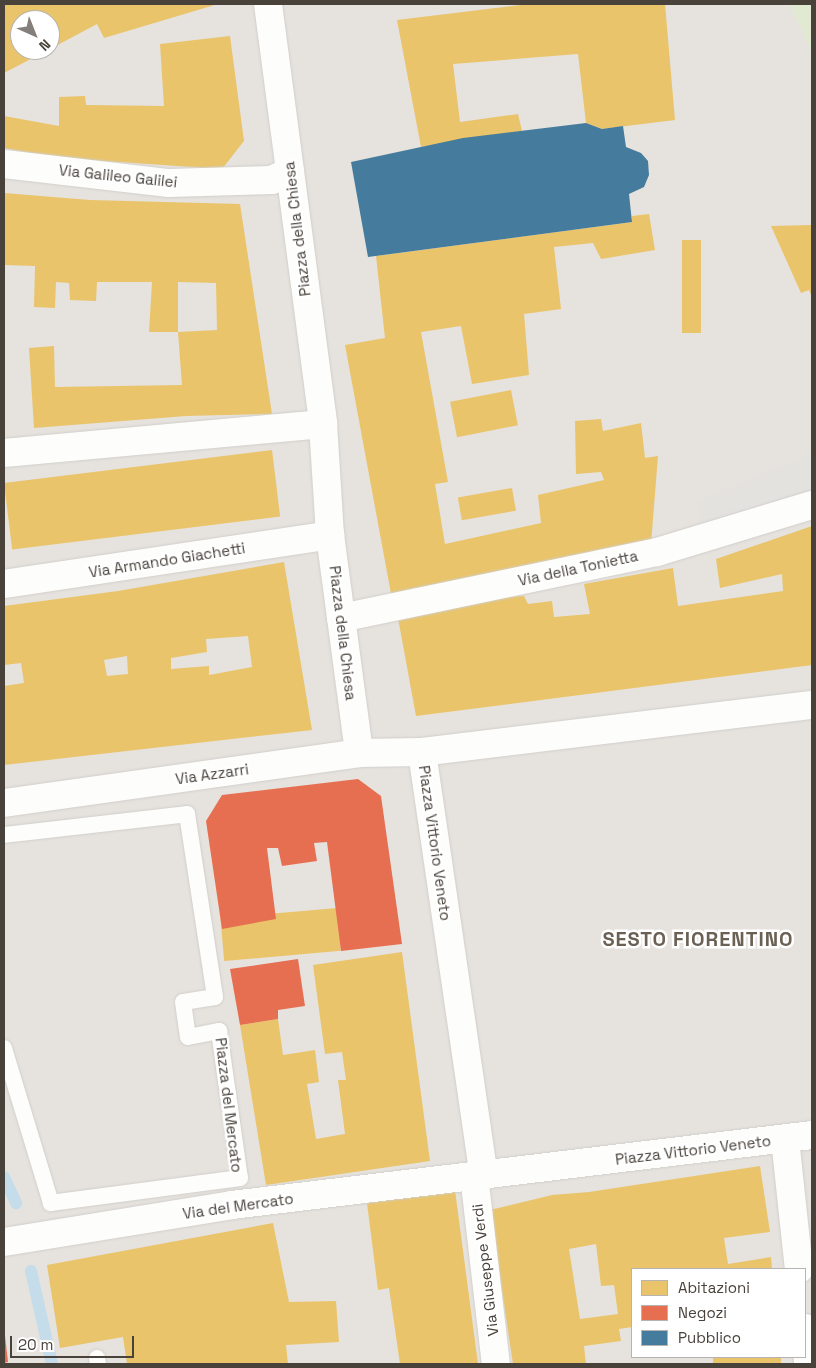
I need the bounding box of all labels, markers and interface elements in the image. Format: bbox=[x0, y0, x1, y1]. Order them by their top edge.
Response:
north arrow bbox=[10, 10, 60, 60]
text: N bbox=[35, 35, 54, 55]
street label: Via Galileo Galilei bbox=[58, 161, 178, 191]
street label: Piazza della Chiesa bbox=[280, 161, 314, 297]
street label: Via Armando Giachetti bbox=[87, 539, 247, 581]
street label: Via della Tonietta bbox=[516, 546, 640, 590]
street label: Piazza della Chiesa bbox=[326, 565, 360, 701]
street label: Via Azzarri bbox=[174, 760, 250, 788]
street label: Piazza Vittorio Veneto bbox=[415, 764, 455, 922]
district label: SESTO FIORENTINO bbox=[600, 927, 796, 951]
street label: Piazza del Mercato bbox=[212, 1037, 246, 1173]
street label: Piazza Vittorio Veneto bbox=[614, 1131, 772, 1169]
street label: Via del Mercato bbox=[181, 1189, 295, 1223]
street label: Via Giuseppe Verdi bbox=[468, 1203, 502, 1337]
legend bbox=[631, 1268, 806, 1358]
text: Abitazioni bbox=[678, 1278, 750, 1297]
text: Negozi bbox=[678, 1303, 727, 1322]
scale bar bbox=[12, 1326, 136, 1358]
text: Pubblico bbox=[678, 1328, 741, 1347]
text: 20 m bbox=[18, 1335, 53, 1354]

